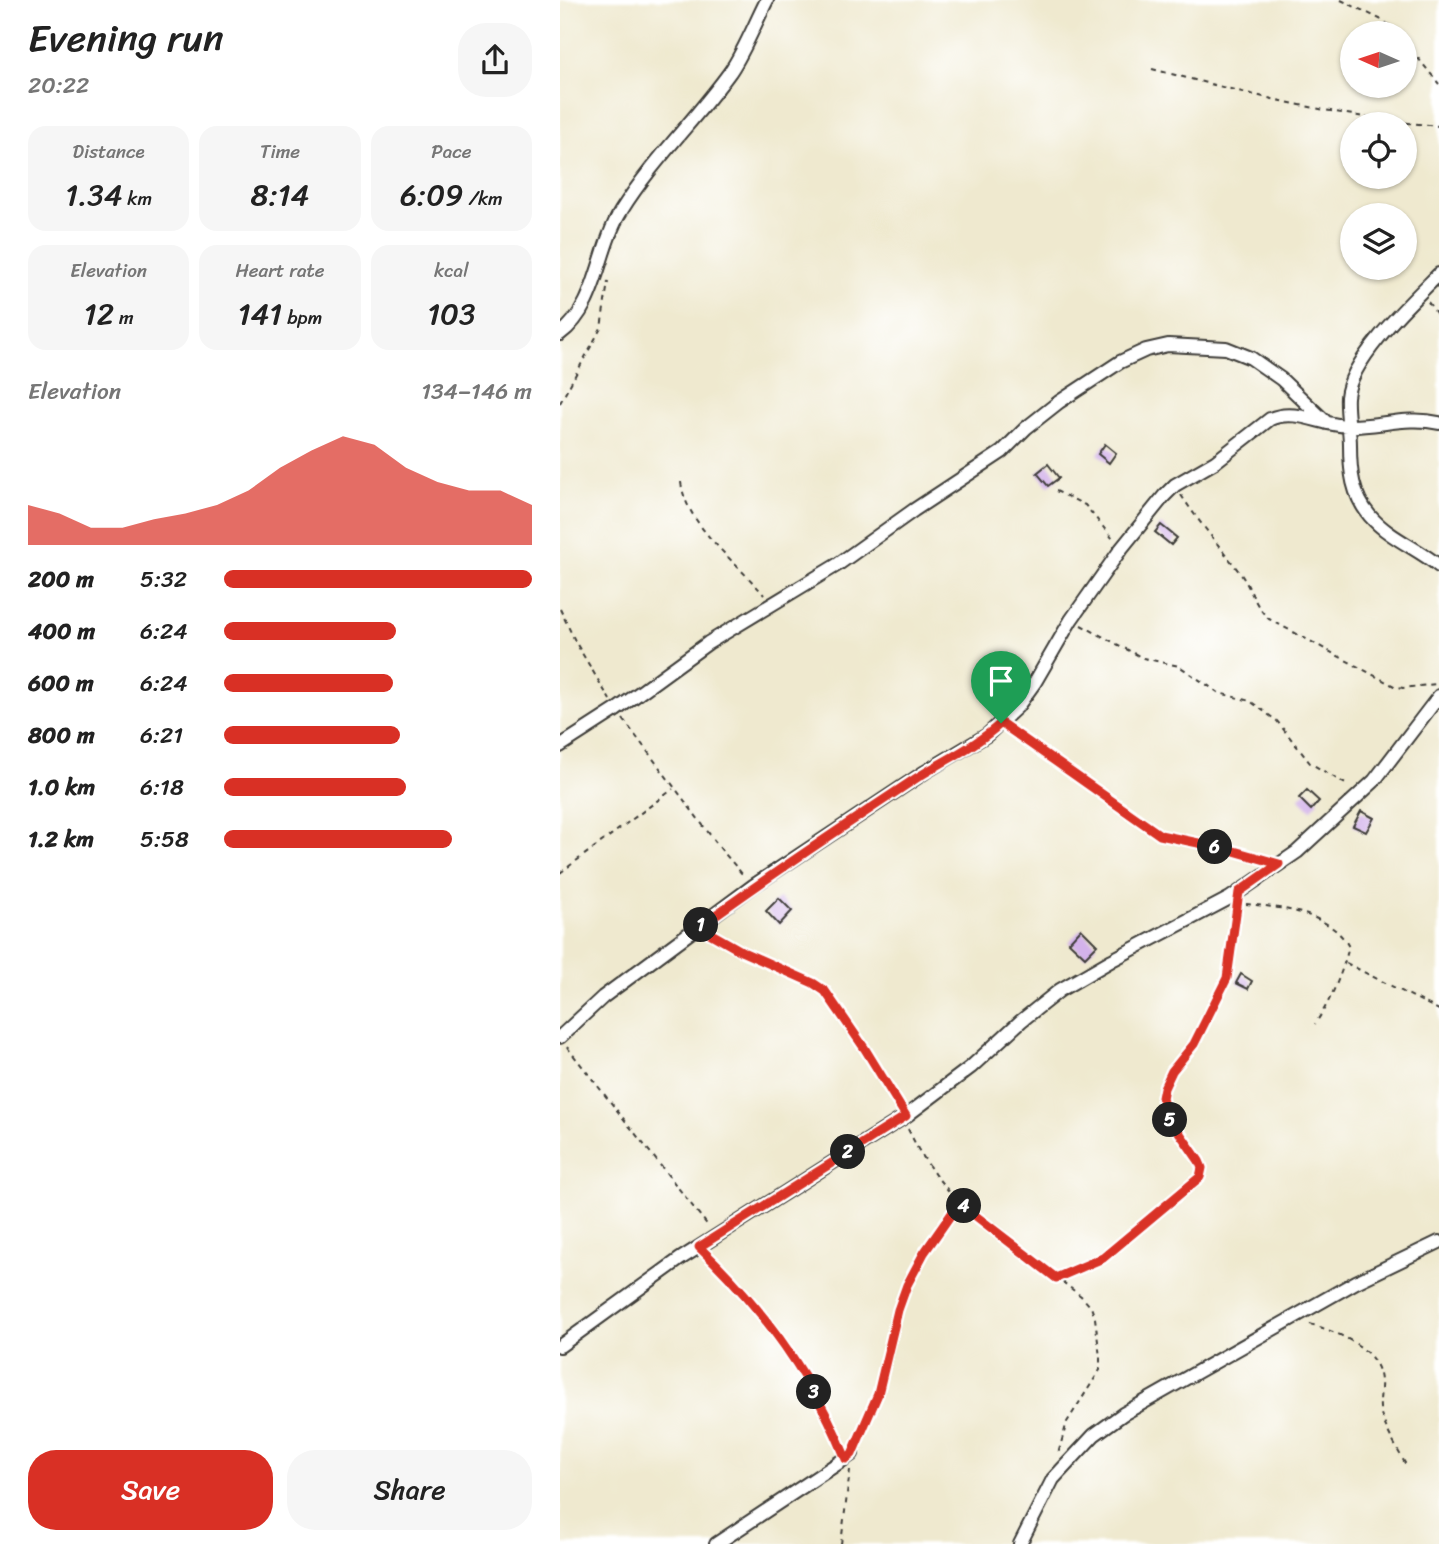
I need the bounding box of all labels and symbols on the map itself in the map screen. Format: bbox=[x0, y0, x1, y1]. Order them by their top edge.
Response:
north arrow bbox=[1340, 21, 1418, 98]
pin bbox=[971, 651, 1031, 723]
pin: 6 bbox=[1198, 830, 1232, 864]
pin: 1 bbox=[684, 908, 718, 942]
pin: 5 bbox=[1152, 1102, 1188, 1138]
pin: 2 bbox=[830, 1134, 866, 1170]
pin: 4 bbox=[946, 1188, 982, 1224]
pin: 3 bbox=[796, 1374, 832, 1410]

